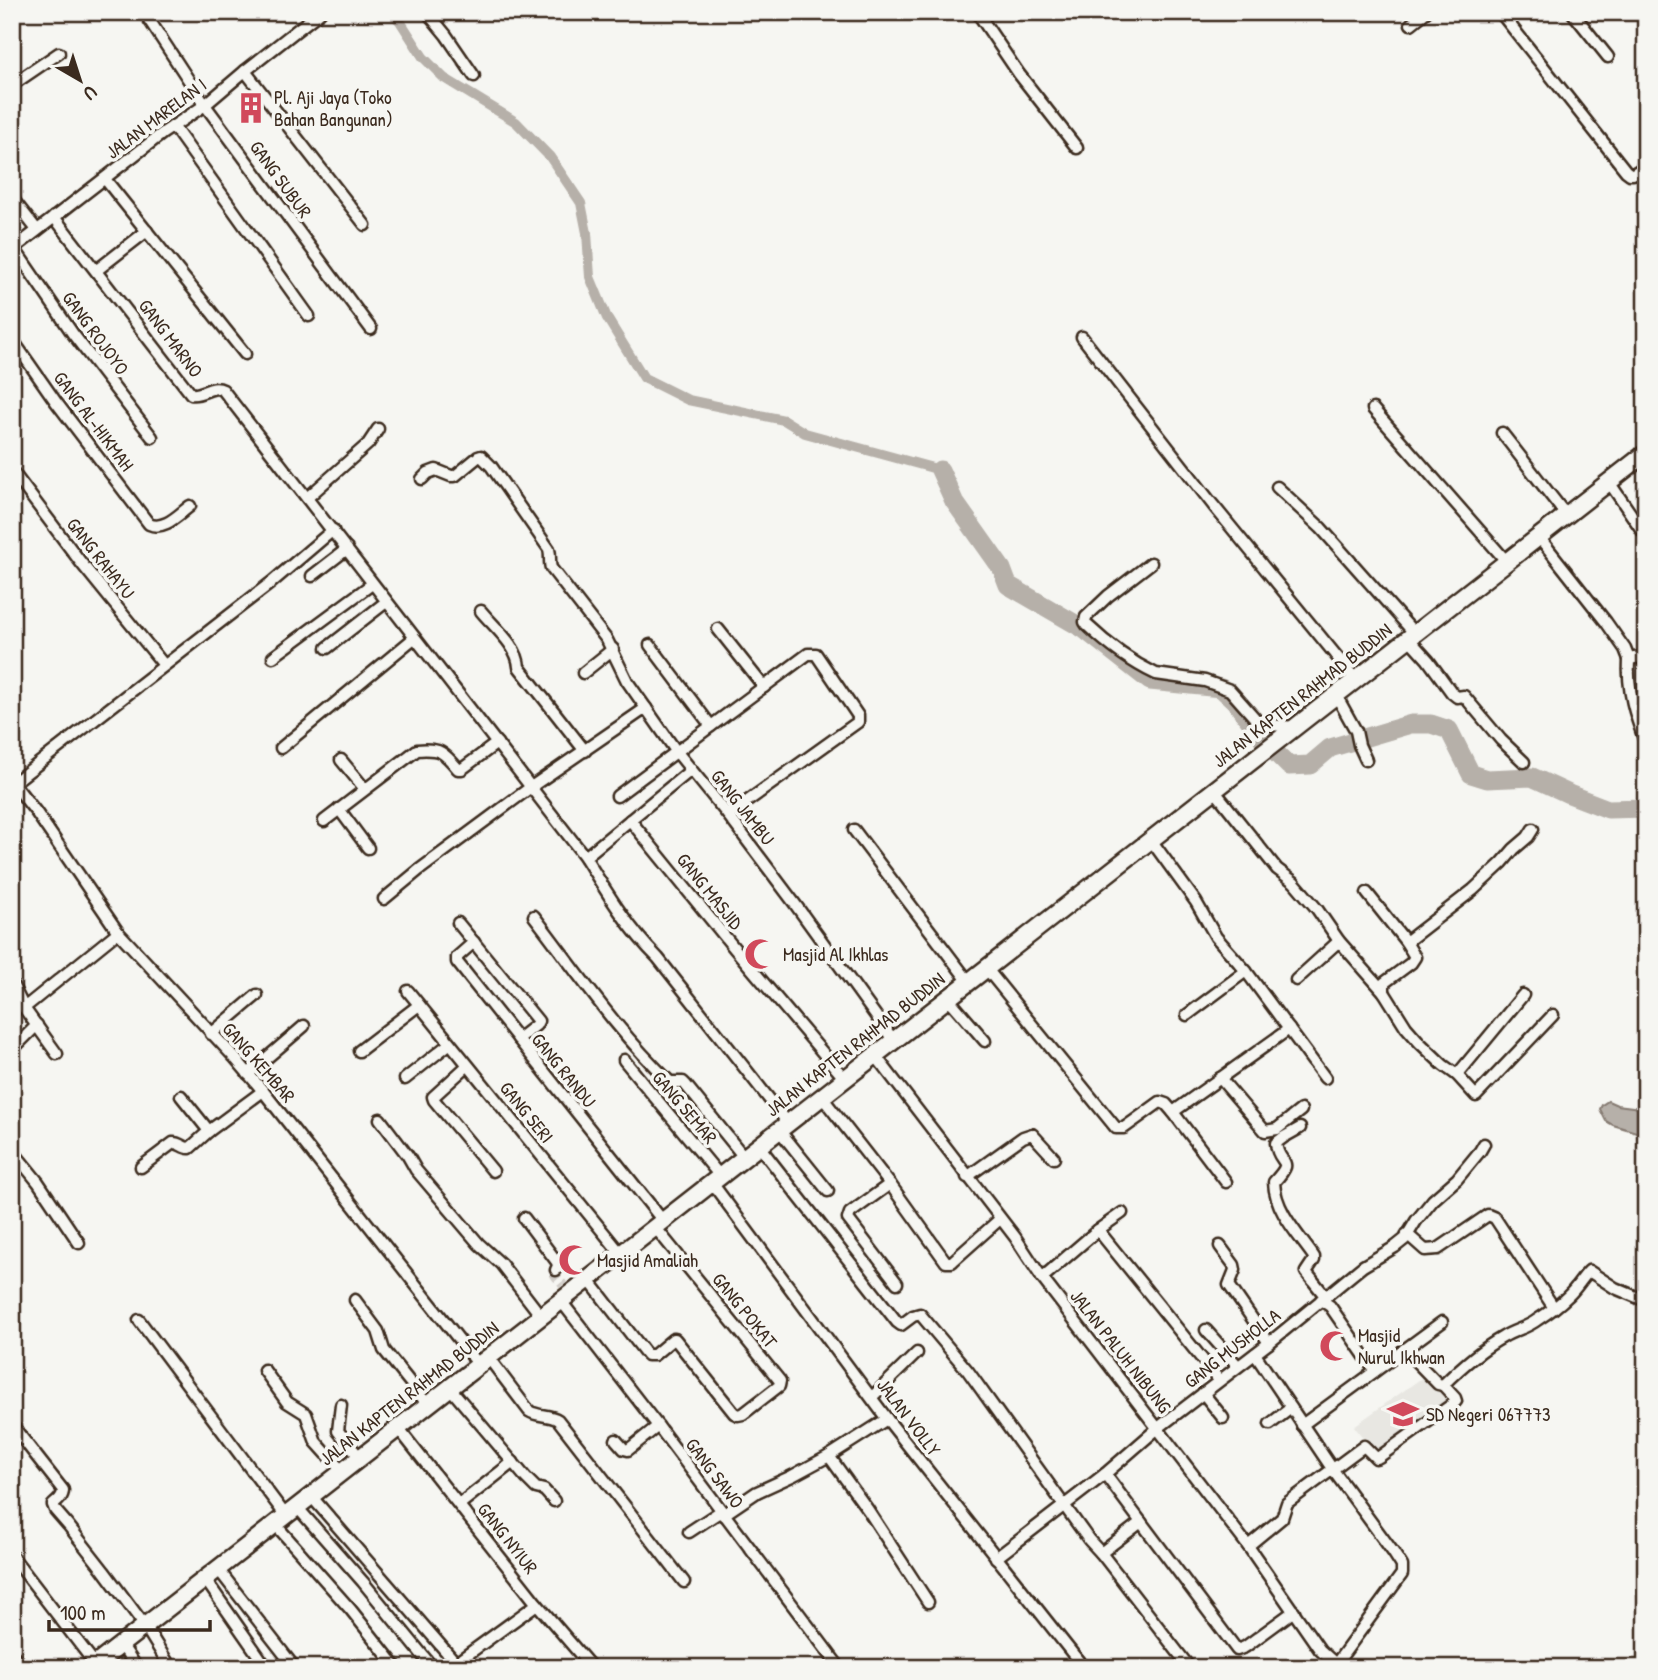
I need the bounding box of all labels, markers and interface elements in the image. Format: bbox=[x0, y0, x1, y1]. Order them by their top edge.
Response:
north arrow bbox=[46, 46, 116, 116]
street label: JALAN MARELAN I bbox=[100, 72, 212, 164]
text: U bbox=[78, 80, 103, 107]
place label: Pl. Aji Jaya (Toko Bahan Bangunan) bbox=[274, 84, 393, 132]
building icon: Pl. Aji Jaya (Toko Bahan Bangunan) bbox=[234, 91, 268, 125]
street label: GANG SUBUR bbox=[244, 135, 318, 223]
street label: GANG ROJOYO bbox=[57, 286, 135, 380]
street label: GANG MARNO bbox=[133, 293, 209, 383]
street label: GANG AL-HIKMAH bbox=[48, 366, 140, 476]
street label: GANG RAHAYU bbox=[61, 512, 141, 604]
street label: JALAN KAPTEN RAHMAD BUDDIN bbox=[1207, 617, 1397, 773]
street label: GANG JAMBU bbox=[705, 764, 781, 850]
street label: GANG MASJID bbox=[671, 847, 749, 935]
mosque icon: Masjid Al Ikhlas bbox=[743, 937, 777, 971]
place label: Masjid Al Ikhlas bbox=[783, 941, 888, 967]
street label: JALAN KAPTEN RAHMAD BUDDIN bbox=[760, 966, 950, 1122]
street label: GANG KEMBAR bbox=[217, 1016, 302, 1108]
street label: GANG RANDU bbox=[526, 1027, 602, 1113]
street label: GANG SEMAR bbox=[647, 1065, 724, 1149]
street label: GANG SERI bbox=[494, 1076, 560, 1148]
mosque icon: Masjid Amaliah bbox=[557, 1243, 591, 1277]
place label: Masjid Amaliah bbox=[597, 1247, 698, 1273]
street label: GANG POKAT bbox=[707, 1267, 784, 1354]
street label: JALAN PALUH NIBUNG bbox=[1065, 1284, 1177, 1418]
street label: GANG MUSHOLLA bbox=[1179, 1302, 1285, 1394]
street label: JALAN KAPTEN RAHMAD BUDDIN bbox=[314, 1315, 504, 1471]
place label: Masjid Nurul Ikhwan bbox=[1358, 1322, 1445, 1370]
mosque icon: Masjid Nurul Ikhwan bbox=[1318, 1329, 1352, 1363]
street label: JALAN VOLLY bbox=[871, 1373, 947, 1462]
school or university icon: SD Negeri 067773 bbox=[1386, 1397, 1420, 1431]
place label: SD Negeri 067773 bbox=[1426, 1401, 1551, 1427]
street label: GANG SAWO bbox=[680, 1432, 750, 1514]
street label: GANG NYIUR bbox=[472, 1497, 544, 1579]
scale bar bbox=[49, 1589, 210, 1633]
text: 100 m bbox=[60, 1598, 106, 1627]

